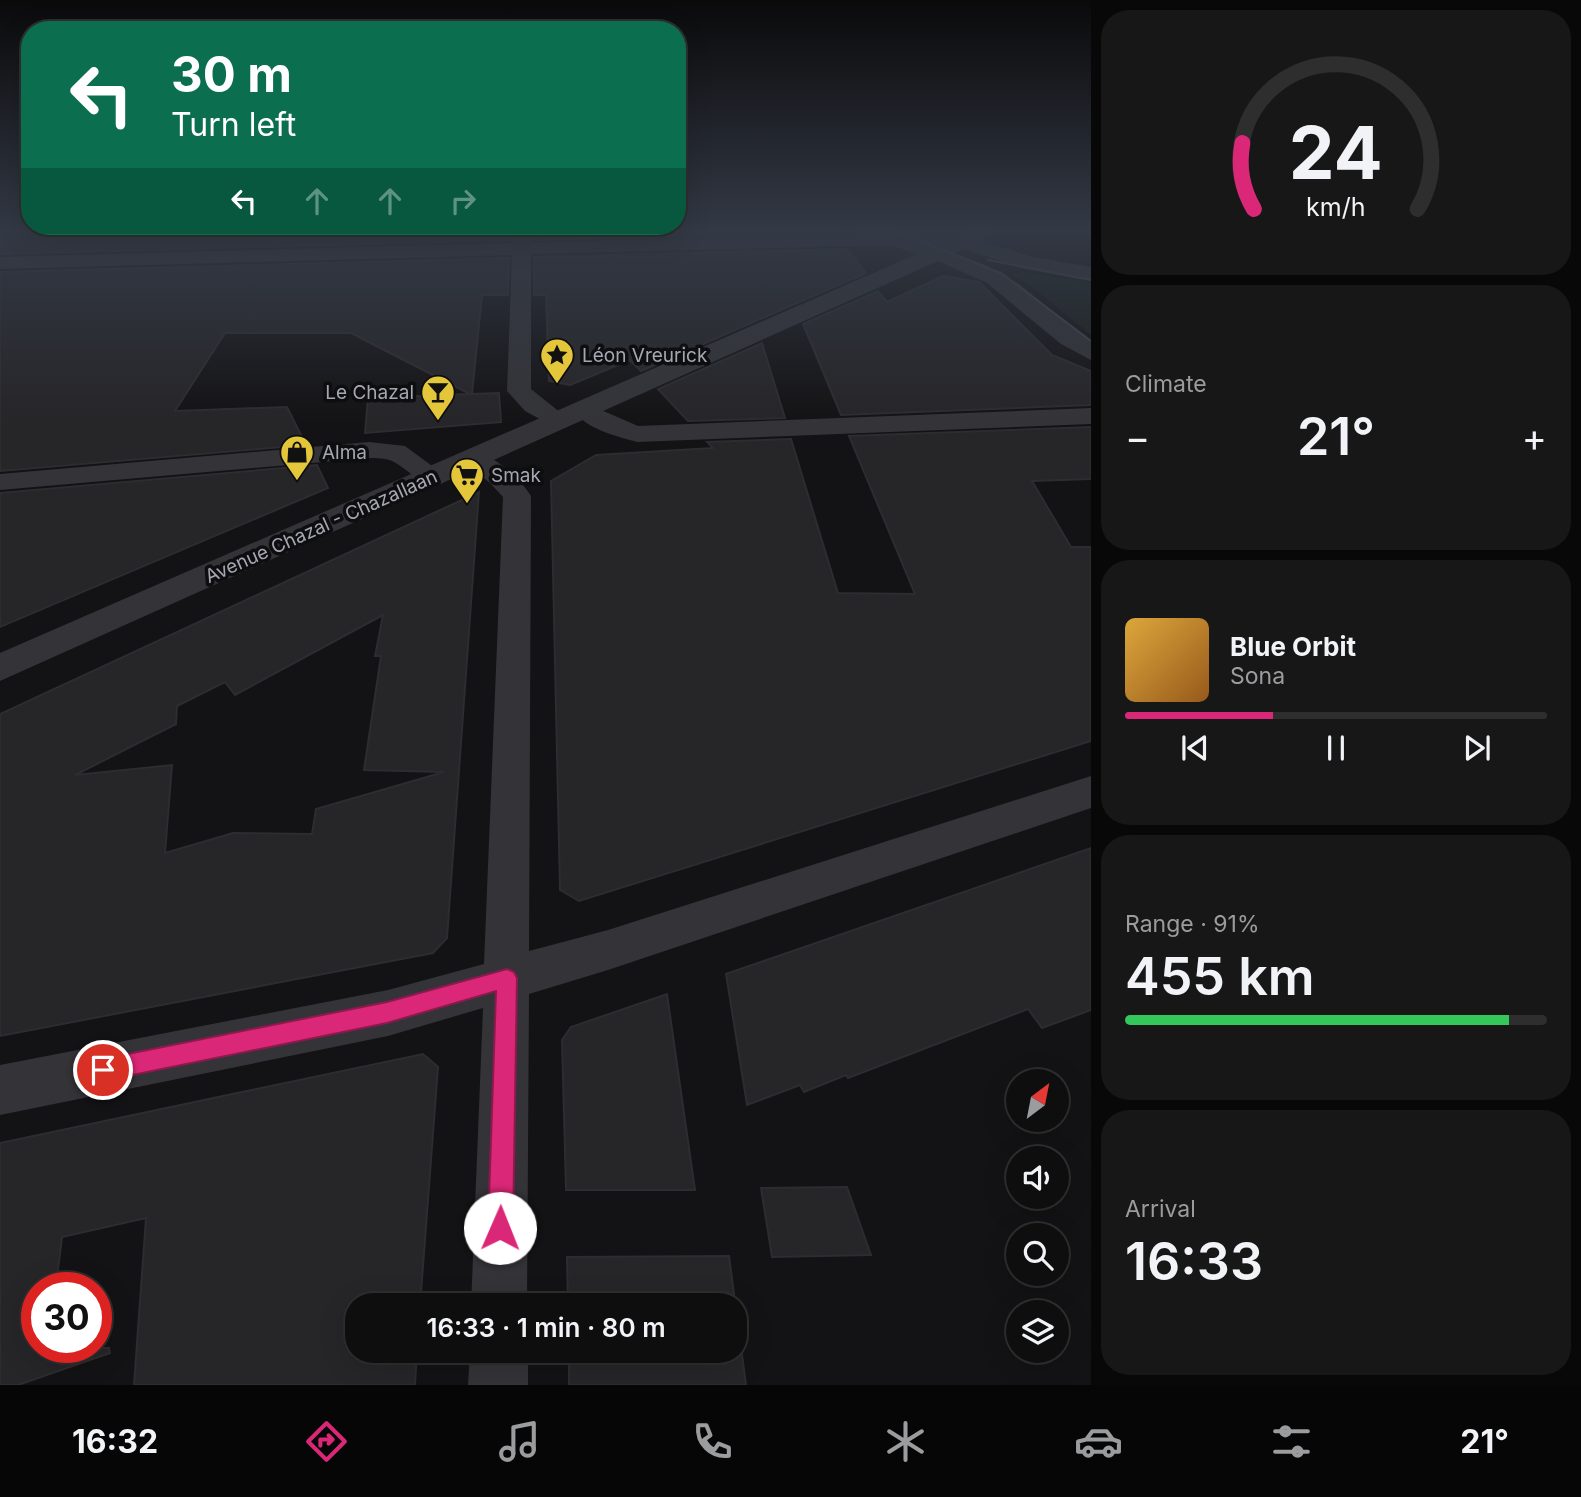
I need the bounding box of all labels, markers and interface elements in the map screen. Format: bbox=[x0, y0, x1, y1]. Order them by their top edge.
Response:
text: 30 m bbox=[171, 45, 292, 104]
icon: left bbox=[56, 49, 147, 140]
text: Turn left bbox=[171, 105, 296, 144]
text: 24 bbox=[1289, 108, 1383, 197]
icon: left bbox=[225, 182, 263, 220]
icon: ahead bbox=[298, 182, 336, 220]
icon: ahead bbox=[371, 182, 409, 220]
icon: right bbox=[444, 182, 482, 220]
text: km/h bbox=[1306, 191, 1366, 221]
place icon: Léon Vreurick bbox=[538, 336, 576, 385]
place label: Léon Vreurick bbox=[582, 344, 708, 367]
text: Climate bbox=[1125, 370, 1207, 398]
bar icon: Le Chazal bbox=[419, 373, 457, 422]
place label: Le Chazal bbox=[325, 381, 414, 404]
text: 21° bbox=[1297, 405, 1375, 468]
text: − bbox=[1125, 414, 1150, 460]
text: + bbox=[1522, 414, 1547, 460]
shop icon: Alma bbox=[278, 433, 316, 482]
place label: Alma bbox=[322, 441, 367, 464]
supermarket icon: Smak bbox=[448, 456, 486, 505]
place label: Smak bbox=[491, 464, 542, 487]
street label: Avenue Chazal - Chazallaan bbox=[202, 465, 441, 588]
text: Blue Orbit bbox=[1230, 631, 1356, 662]
text: Sona bbox=[1230, 662, 1285, 690]
icon: previous bbox=[1176, 729, 1214, 767]
icon: pause bbox=[1317, 729, 1355, 767]
icon: next bbox=[1458, 729, 1496, 767]
text: Range · 91% bbox=[1125, 910, 1259, 938]
text: 455 km bbox=[1125, 945, 1315, 1008]
pin bbox=[73, 1040, 133, 1100]
icon: arrive bbox=[84, 1051, 122, 1089]
north arrow bbox=[1006, 1069, 1069, 1132]
map controls bbox=[1006, 1069, 1069, 1363]
button: sound bbox=[1006, 1146, 1069, 1209]
position arrow bbox=[463, 1191, 537, 1265]
text: Arrival bbox=[1125, 1195, 1196, 1223]
button: search bbox=[1006, 1223, 1069, 1286]
text: 16:33 bbox=[1125, 1230, 1263, 1293]
speed limit sign: 30 bbox=[21, 1272, 112, 1363]
button: layers bbox=[1006, 1300, 1069, 1363]
text: 16:33 · 1 min · 80 m bbox=[426, 1312, 666, 1343]
icon: directions bbox=[302, 1417, 351, 1466]
icon: music bbox=[495, 1417, 544, 1466]
icon: phone bbox=[688, 1417, 737, 1466]
icon: climate bbox=[881, 1417, 930, 1466]
icon: car bbox=[1074, 1417, 1123, 1466]
icon: filters bbox=[1267, 1417, 1316, 1466]
text: 16:32 bbox=[72, 1422, 158, 1461]
text: 21° bbox=[1460, 1422, 1509, 1461]

